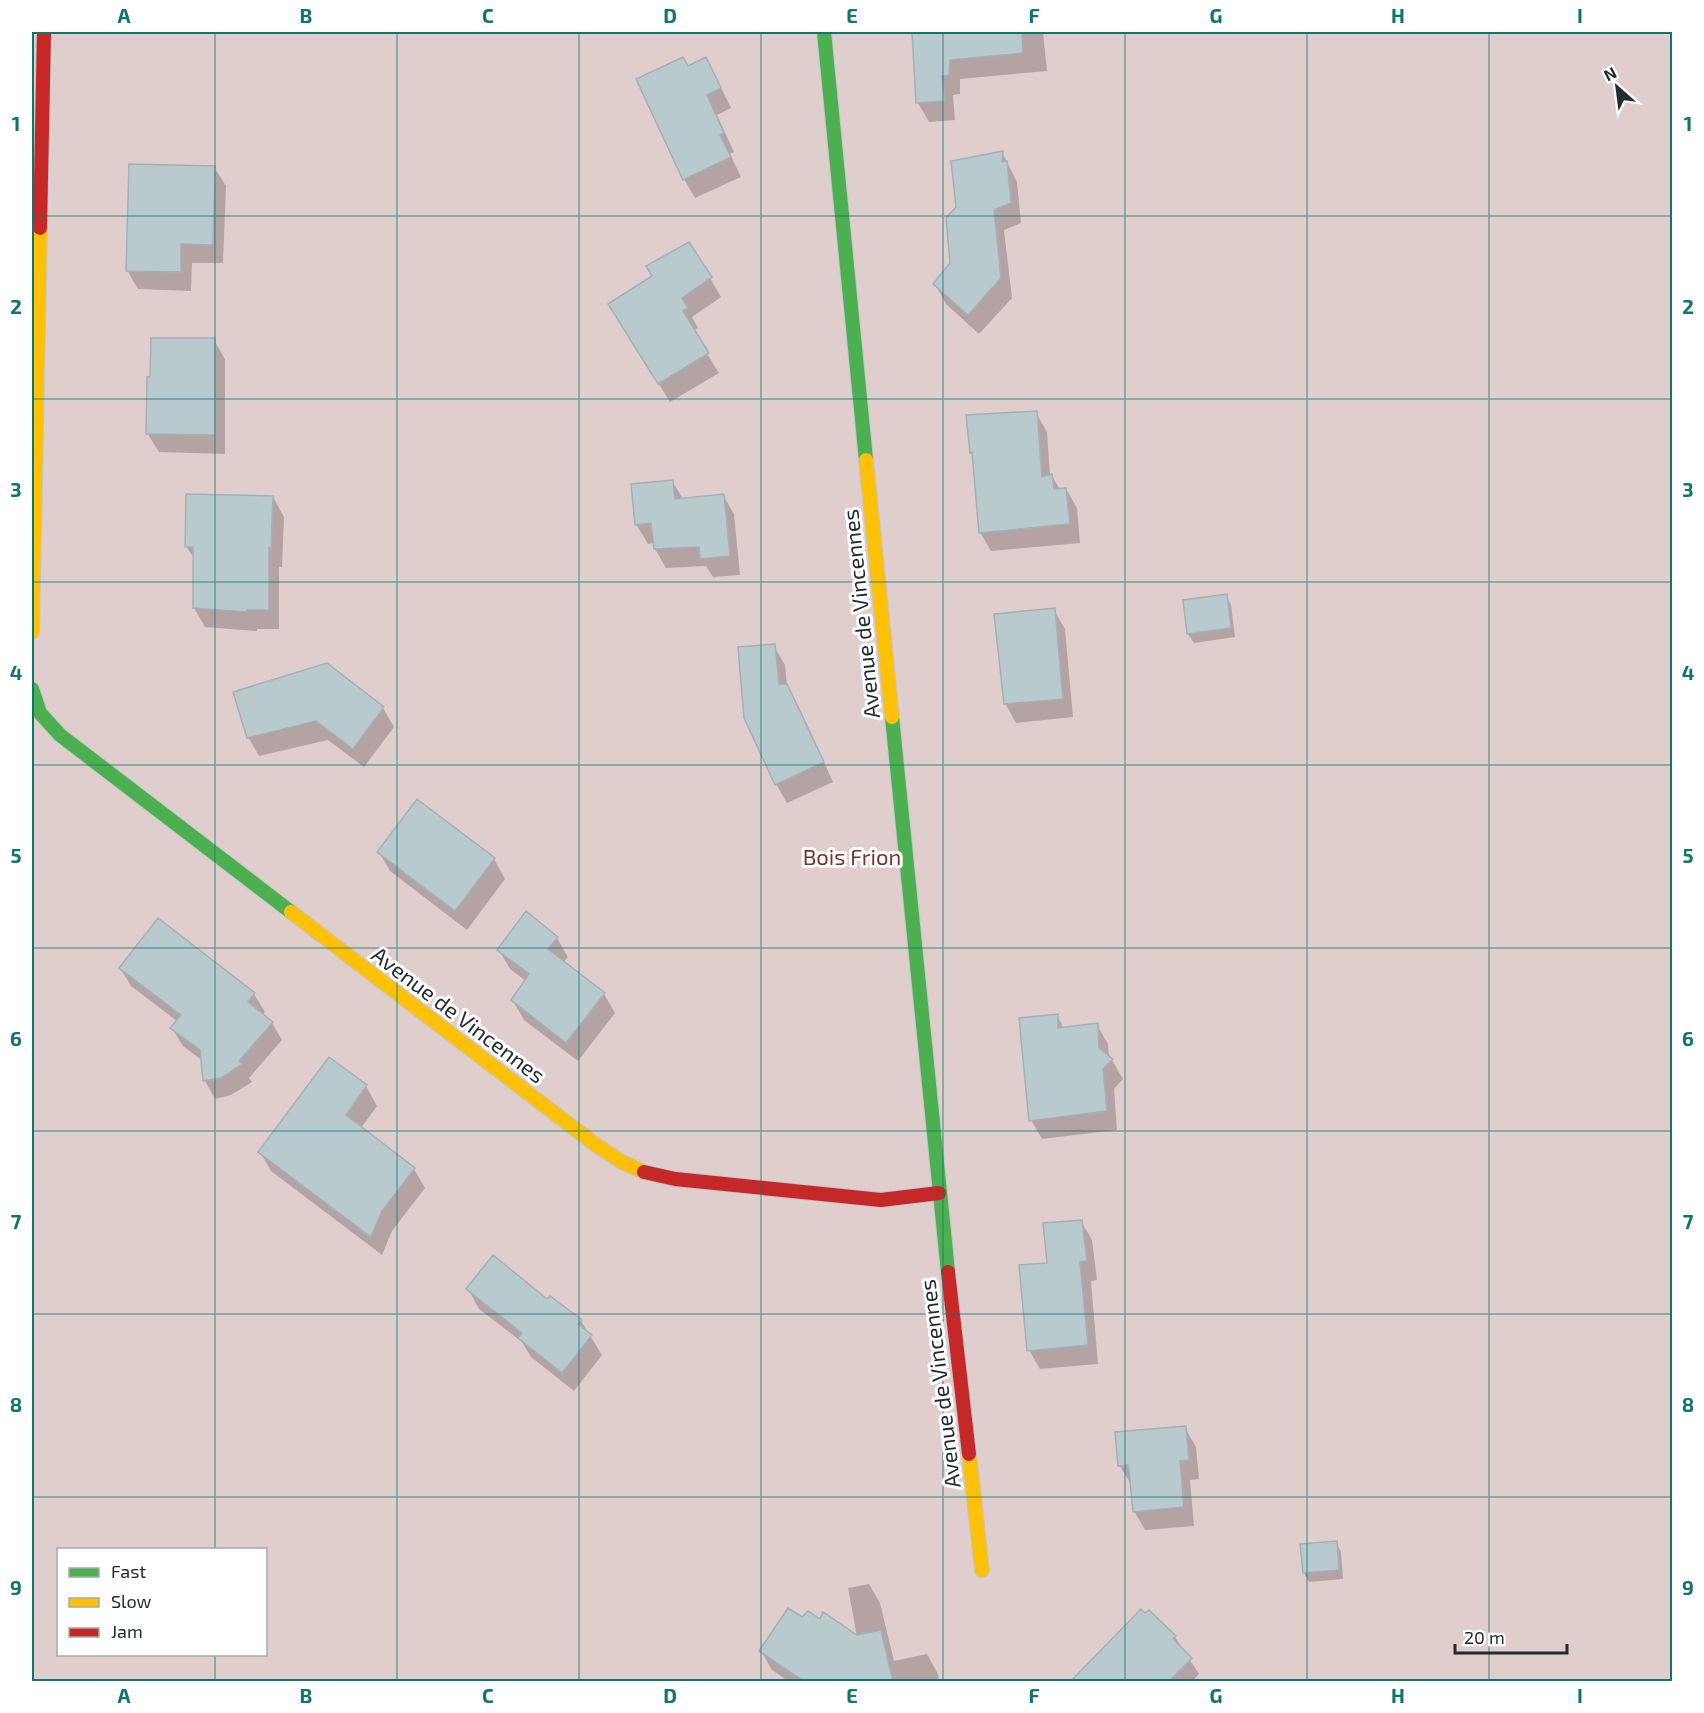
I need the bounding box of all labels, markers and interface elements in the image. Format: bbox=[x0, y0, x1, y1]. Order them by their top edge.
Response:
text: A bbox=[117, 3, 131, 27]
text: B bbox=[300, 3, 312, 27]
text: C bbox=[482, 3, 494, 27]
text: D bbox=[663, 3, 677, 27]
text: E bbox=[846, 3, 858, 27]
text: F bbox=[1028, 3, 1040, 27]
text: G bbox=[1210, 3, 1222, 27]
text: H bbox=[1391, 3, 1405, 27]
text: I bbox=[1577, 3, 1583, 27]
north arrow bbox=[1587, 57, 1647, 117]
text: N bbox=[1600, 62, 1619, 84]
text: 1 bbox=[12, 111, 20, 135]
text: 1 bbox=[1684, 111, 1692, 135]
text: 2 bbox=[10, 294, 22, 318]
text: 2 bbox=[1682, 294, 1694, 318]
text: 3 bbox=[10, 477, 22, 501]
text: 3 bbox=[1682, 477, 1694, 501]
street label: Avenue de Vincennes bbox=[836, 508, 884, 720]
text: 4 bbox=[10, 660, 23, 684]
text: 4 bbox=[1682, 660, 1695, 684]
text: 5 bbox=[10, 843, 22, 867]
park label: Bois Frion bbox=[803, 843, 901, 869]
text: 5 bbox=[1682, 843, 1694, 867]
street label: Avenue de Vincennes bbox=[367, 940, 551, 1088]
text: 6 bbox=[10, 1026, 22, 1050]
text: 6 bbox=[1682, 1026, 1694, 1050]
text: 7 bbox=[11, 1209, 22, 1233]
text: 7 bbox=[1683, 1209, 1694, 1233]
street label: Avenue de Vincennes bbox=[913, 1278, 965, 1490]
text: 8 bbox=[10, 1392, 22, 1416]
text: 8 bbox=[1682, 1392, 1694, 1416]
legend bbox=[57, 1548, 267, 1656]
text: Fast bbox=[111, 1560, 146, 1582]
text: 9 bbox=[10, 1575, 22, 1599]
text: 9 bbox=[1682, 1575, 1694, 1599]
text: Slow bbox=[111, 1590, 152, 1612]
scale bar bbox=[1455, 1617, 1568, 1655]
text: Jam bbox=[111, 1620, 143, 1642]
text: 20 m bbox=[1464, 1626, 1505, 1648]
text: A bbox=[117, 1683, 131, 1707]
text: B bbox=[300, 1683, 312, 1707]
text: C bbox=[482, 1683, 494, 1707]
text: D bbox=[663, 1683, 677, 1707]
text: E bbox=[846, 1683, 858, 1707]
text: F bbox=[1028, 1683, 1040, 1707]
text: G bbox=[1210, 1683, 1222, 1707]
text: H bbox=[1391, 1683, 1405, 1707]
text: I bbox=[1577, 1683, 1583, 1707]

